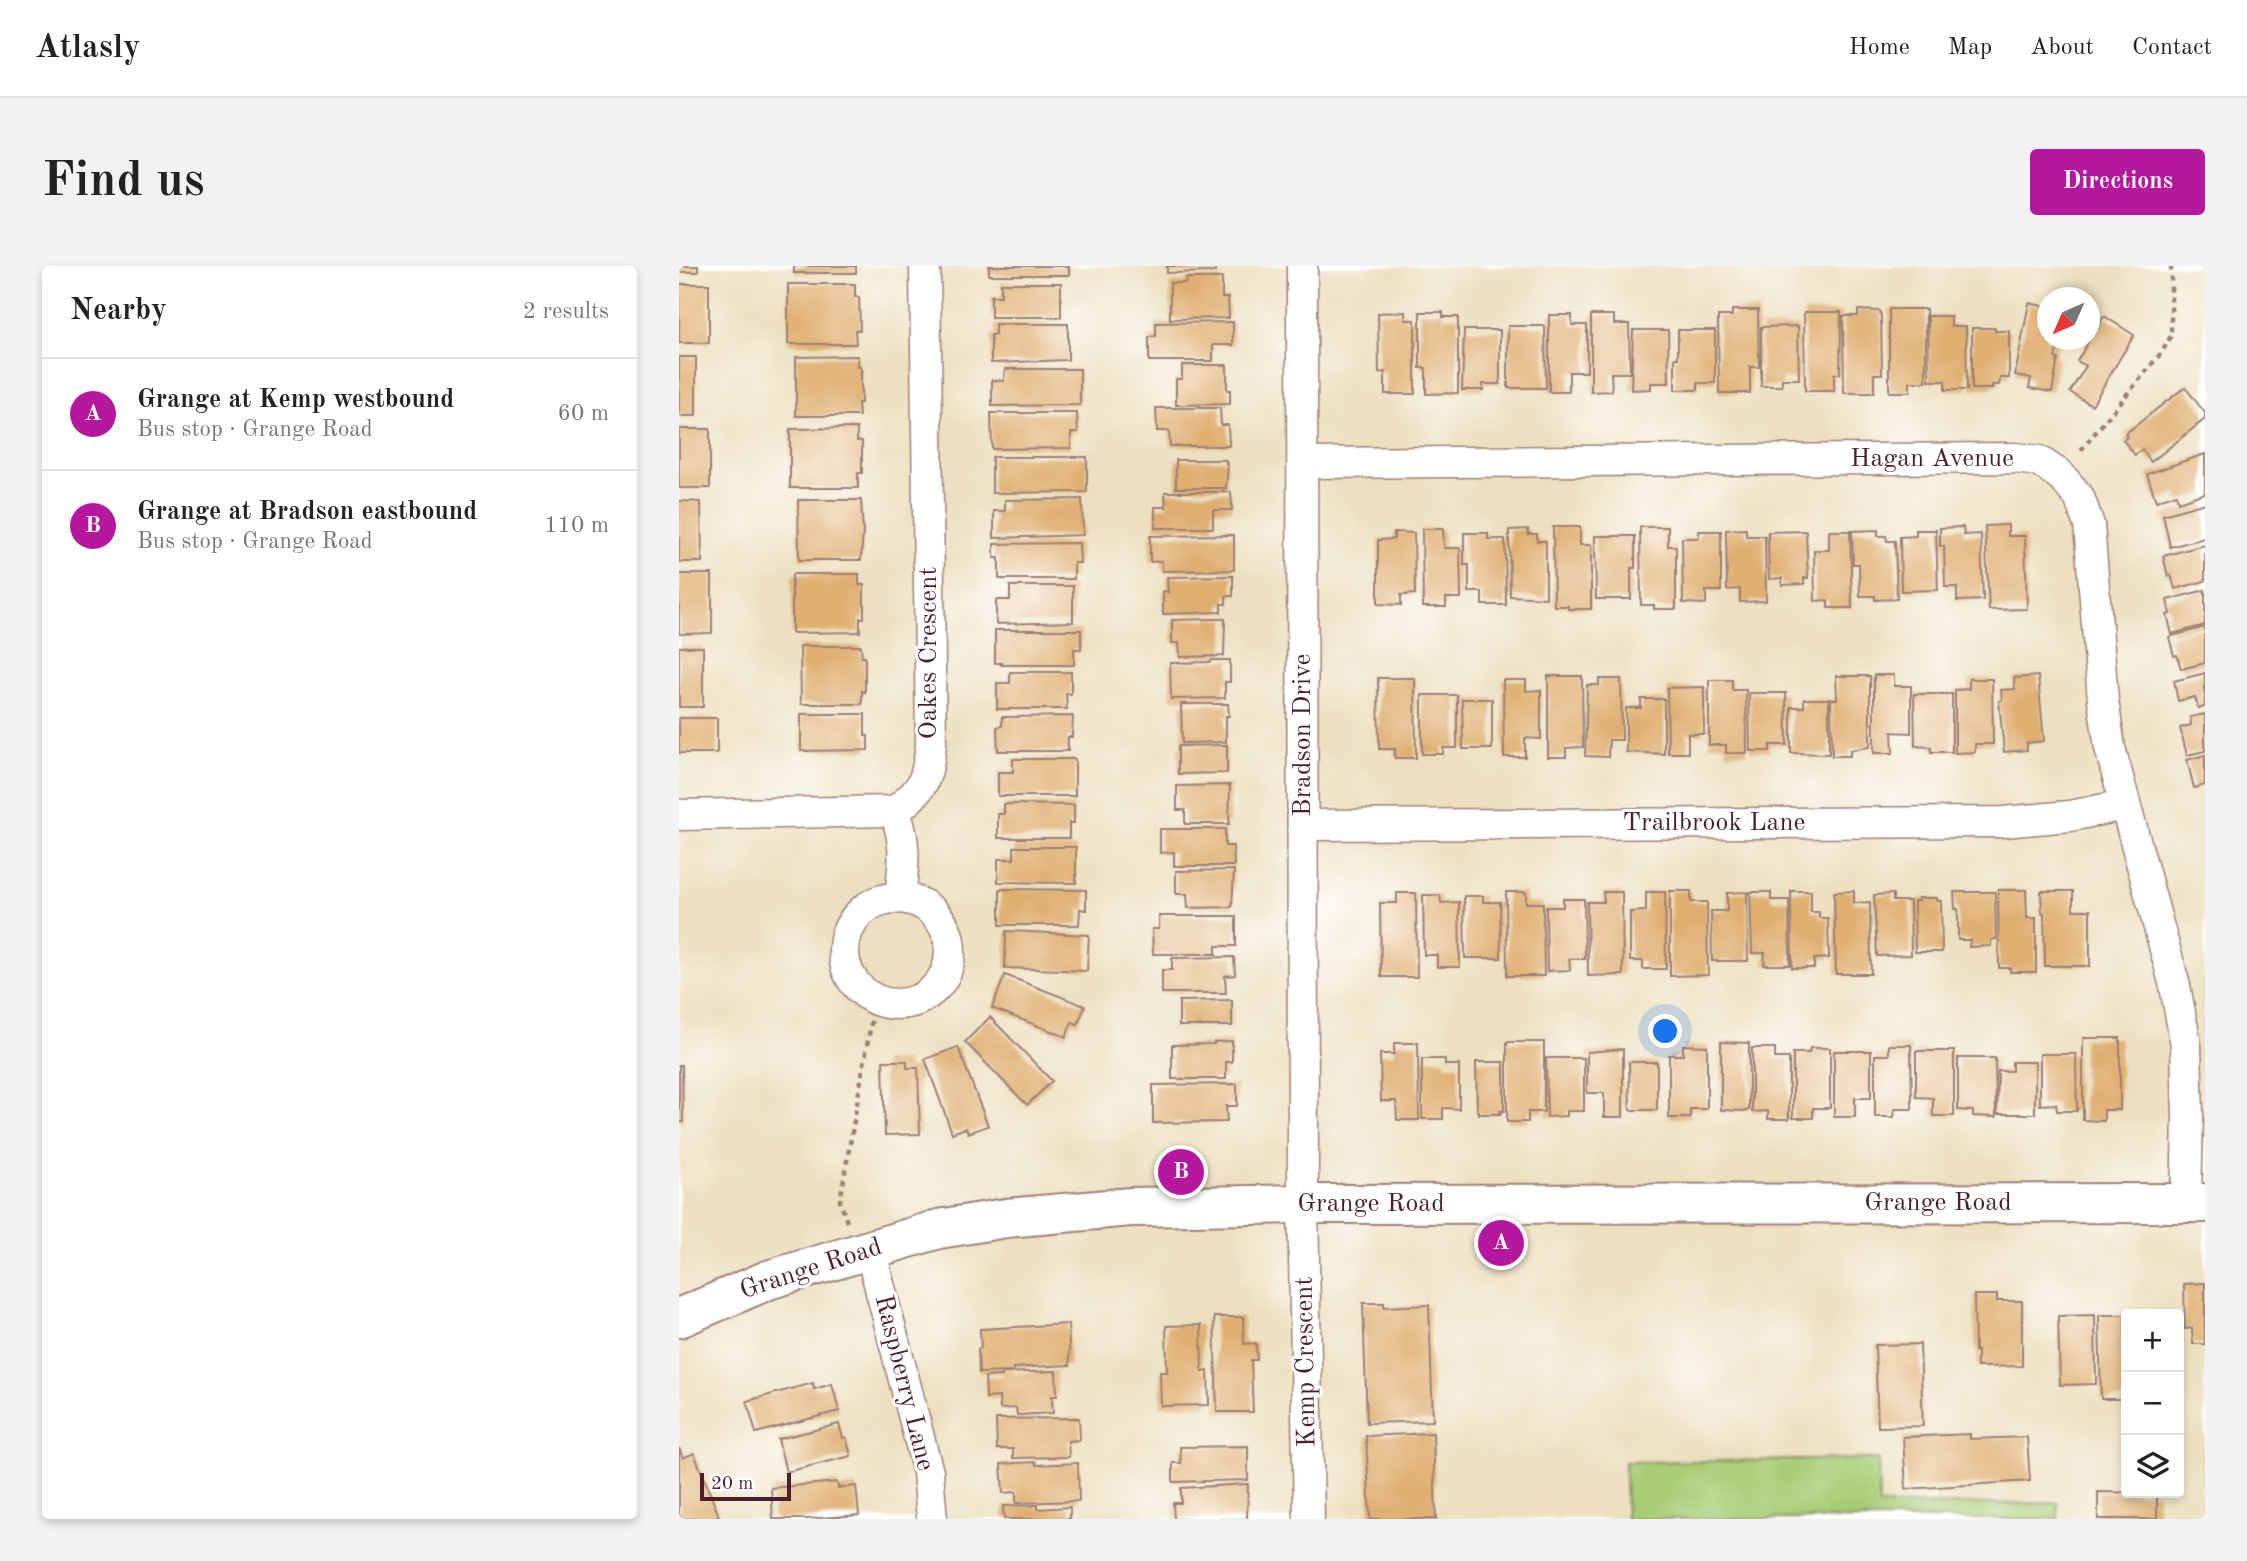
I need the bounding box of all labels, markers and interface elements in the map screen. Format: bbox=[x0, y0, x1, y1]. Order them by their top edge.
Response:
text: Atlasly bbox=[35, 32, 140, 65]
text: Home bbox=[1849, 36, 1910, 60]
text: Map bbox=[1948, 36, 1992, 60]
text: About bbox=[2030, 36, 2094, 60]
text: Contact bbox=[2132, 36, 2212, 60]
button: Directions bbox=[2030, 149, 2205, 215]
text: Find us bbox=[42, 158, 205, 207]
north arrow bbox=[2037, 287, 2100, 350]
text: Nearby bbox=[70, 296, 167, 326]
text: 2 results bbox=[523, 300, 609, 323]
text: Grange at Kemp westbound bbox=[137, 387, 454, 413]
text: A bbox=[84, 402, 102, 425]
text: 60 m bbox=[558, 402, 609, 425]
text: Bus stop · Grange Road bbox=[137, 418, 373, 441]
street label: Hagan Avenue bbox=[1850, 446, 2014, 472]
text: Grange at Bradson eastbound bbox=[137, 499, 477, 525]
text: B bbox=[85, 514, 101, 537]
text: 110 m bbox=[544, 514, 609, 537]
text: Bus stop · Grange Road bbox=[137, 530, 373, 553]
street label: Oakes Crescent bbox=[916, 567, 942, 739]
street label: Bradson Drive bbox=[1290, 654, 1316, 816]
street label: Trailbrook Lane bbox=[1623, 810, 1805, 836]
your location bbox=[1648, 1014, 1682, 1048]
pin: B bbox=[1158, 1146, 1204, 1198]
street label: Grange Road bbox=[1864, 1190, 2012, 1216]
street label: Grange Road bbox=[1297, 1191, 1445, 1217]
pin: A bbox=[1478, 1217, 1524, 1269]
street label: Grange Road bbox=[737, 1234, 885, 1304]
street label: Kemp Crescent bbox=[1292, 1276, 1320, 1448]
street label: Raspberry Lane bbox=[870, 1292, 938, 1474]
map controls bbox=[2121, 1309, 2184, 1498]
button: + bbox=[2121, 1309, 2184, 1372]
button: − bbox=[2121, 1372, 2184, 1435]
button: layers bbox=[2121, 1435, 2184, 1498]
scale bar bbox=[700, 1470, 791, 1502]
text: 20 m bbox=[711, 1475, 753, 1494]

